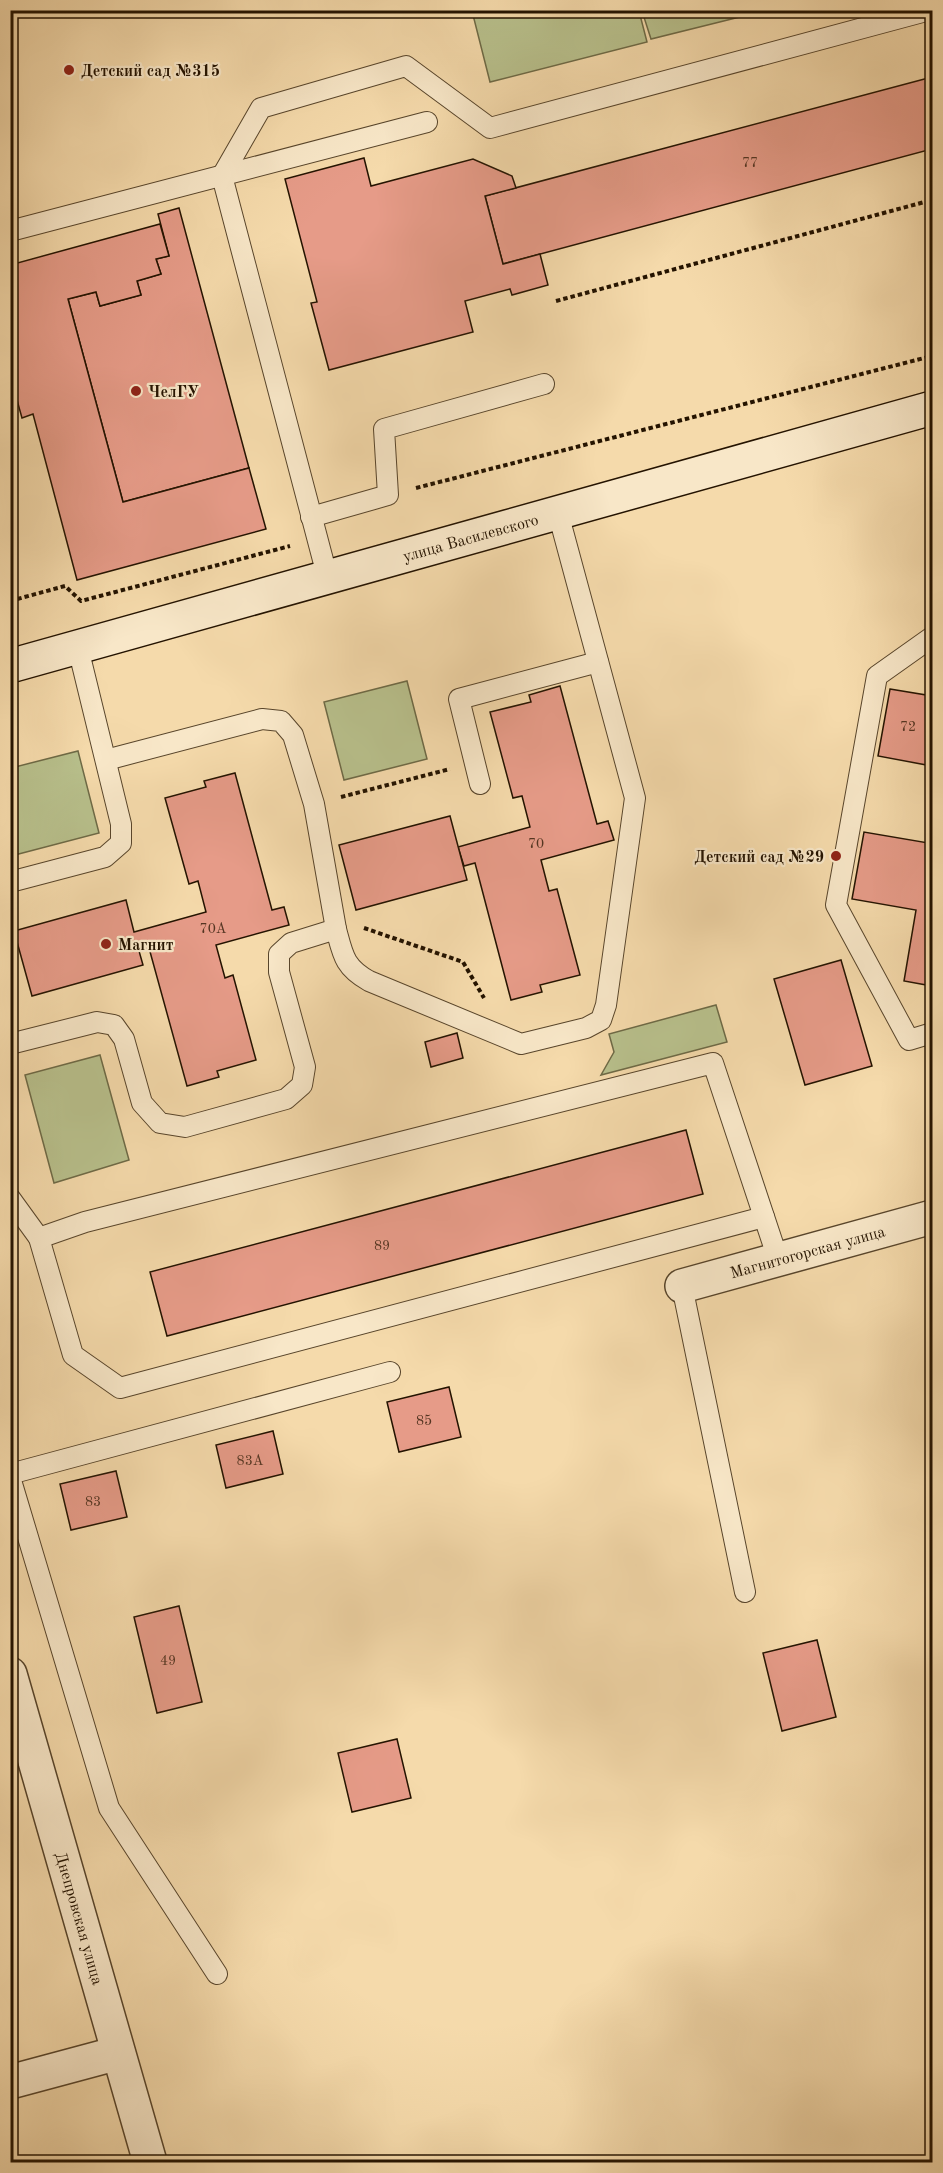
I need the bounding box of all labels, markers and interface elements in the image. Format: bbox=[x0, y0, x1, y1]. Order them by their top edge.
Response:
marker: Детский сад №315 bbox=[62, 63, 76, 77]
place label: Детский сад №315 bbox=[81, 64, 220, 80]
house number: 77 bbox=[742, 156, 758, 170]
marker: ЧелГУ bbox=[129, 384, 143, 398]
place label: ЧелГУ bbox=[148, 385, 200, 401]
street label: улица Василевского bbox=[401, 513, 541, 566]
house number: 72 bbox=[900, 720, 916, 734]
house number: 70 bbox=[528, 837, 544, 851]
marker: Детский сад №29 bbox=[829, 849, 843, 863]
place label: Детский сад №29 bbox=[694, 850, 824, 866]
house number: 70А bbox=[200, 922, 227, 936]
marker: Магнит bbox=[99, 937, 113, 951]
place label: Магнит bbox=[118, 938, 174, 954]
street label: Магнитогорская улица bbox=[728, 1224, 887, 1282]
house number: 89 bbox=[374, 1239, 390, 1253]
house number: 85 bbox=[416, 1414, 432, 1428]
house number: 83А bbox=[237, 1454, 264, 1468]
house number: 83 bbox=[85, 1495, 101, 1509]
house number: 49 bbox=[160, 1654, 176, 1668]
street label: Днепровская улица bbox=[51, 1850, 105, 1987]

